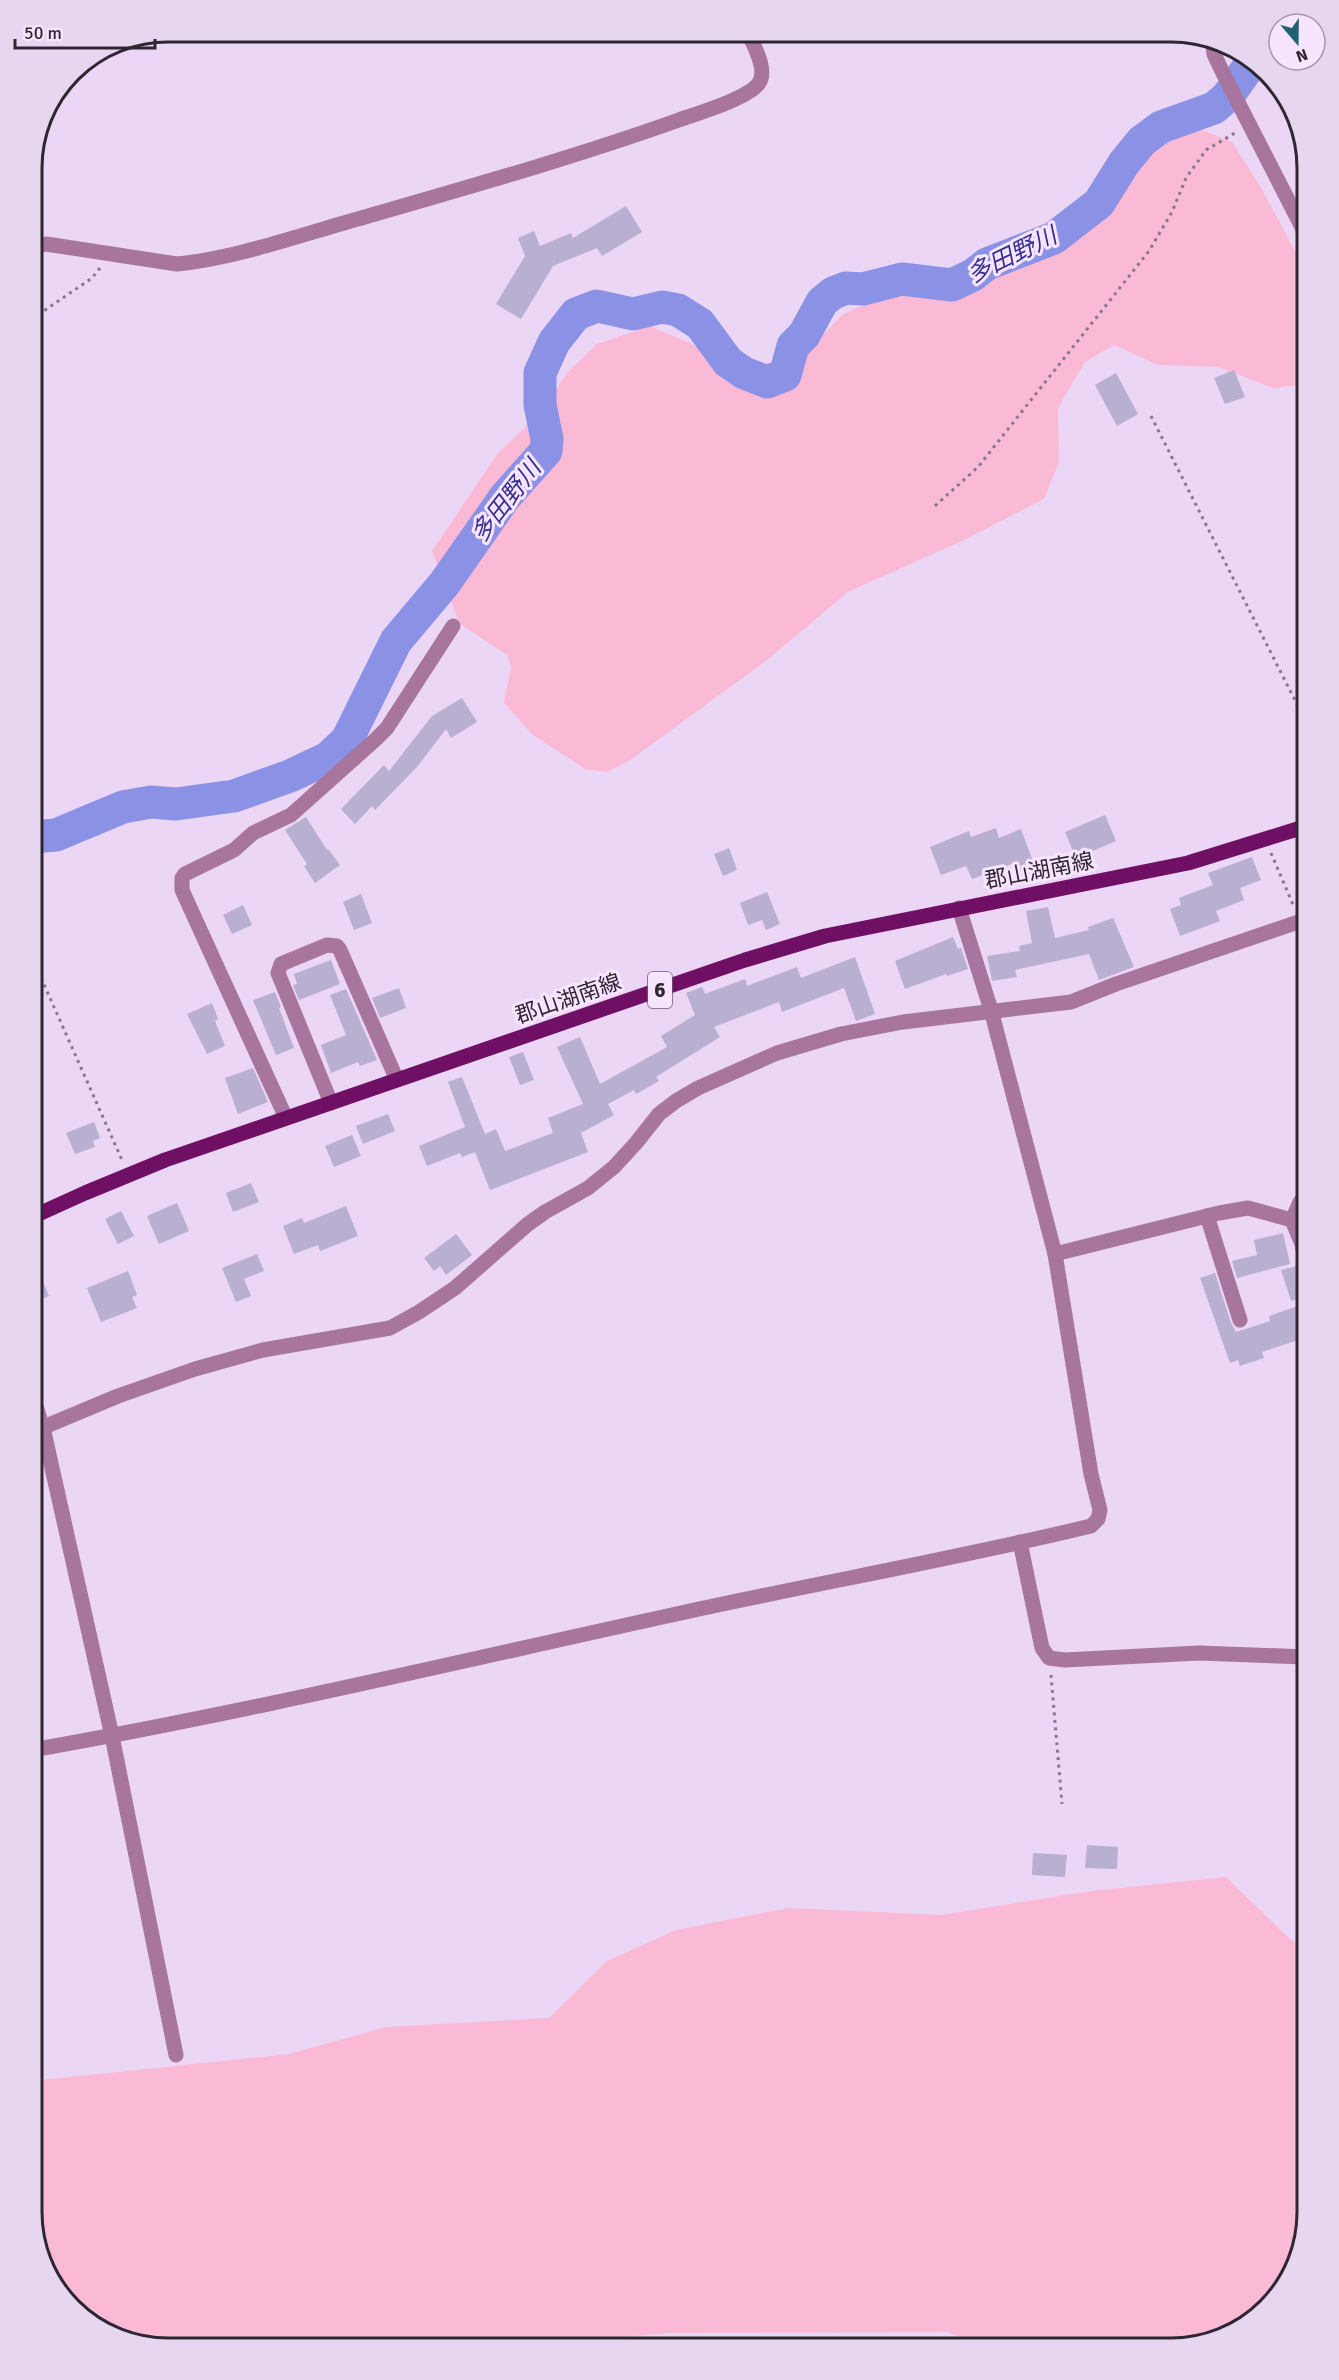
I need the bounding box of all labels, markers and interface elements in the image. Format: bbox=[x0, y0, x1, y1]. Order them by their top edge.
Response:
scale bar bbox=[15, 12, 154, 50]
north arrow bbox=[1267, 12, 1327, 72]
text: 50 m bbox=[24, 22, 62, 44]
text: N bbox=[1293, 44, 1310, 66]
water label: 多田野川 bbox=[962, 219, 1064, 290]
water label: 多田野川 bbox=[465, 452, 549, 548]
street label: 郡山湖南線 bbox=[983, 847, 1096, 894]
street label: 郡山湖南線 bbox=[512, 968, 625, 1029]
road number: 6 bbox=[648, 972, 672, 1008]

